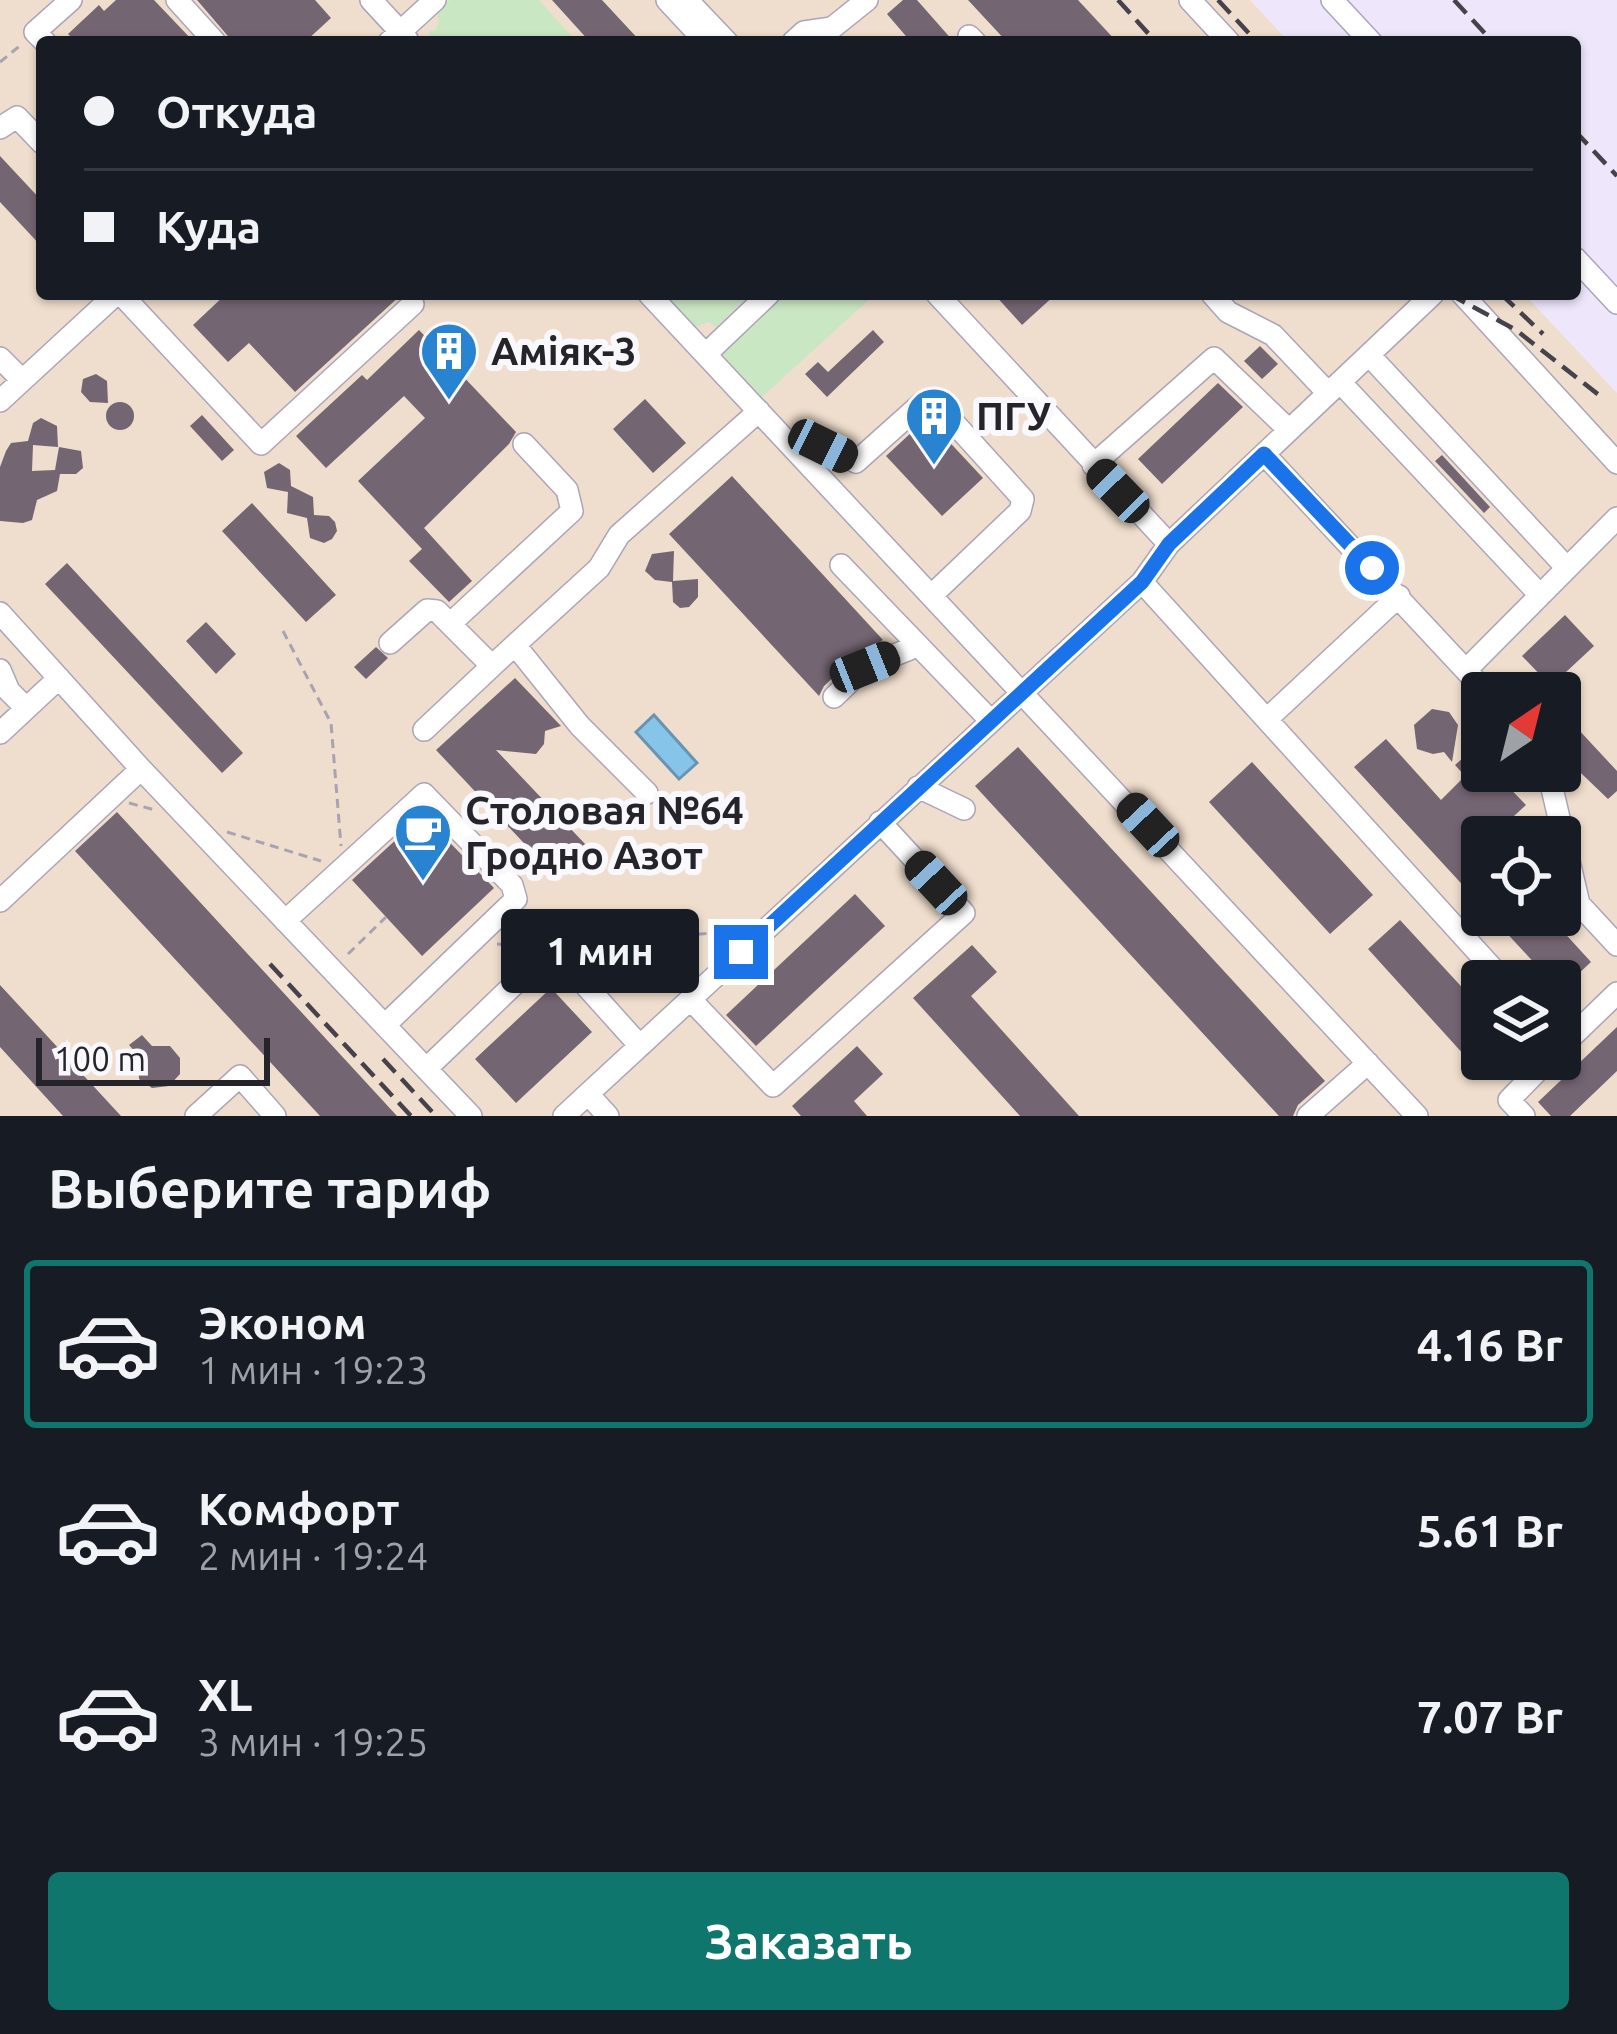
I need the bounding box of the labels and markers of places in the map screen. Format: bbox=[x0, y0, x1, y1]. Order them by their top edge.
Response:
building icon: Аміяк-3 bbox=[418, 320, 480, 402]
place label: Аміяк-3 bbox=[491, 329, 636, 372]
building icon: ПГУ bbox=[903, 385, 965, 467]
place label: ПГУ bbox=[976, 394, 1051, 437]
place label: Столовая №64 Гродно Азот bbox=[465, 788, 744, 876]
cafe icon: Столовая №64 Гродно Азот bbox=[392, 801, 454, 883]

